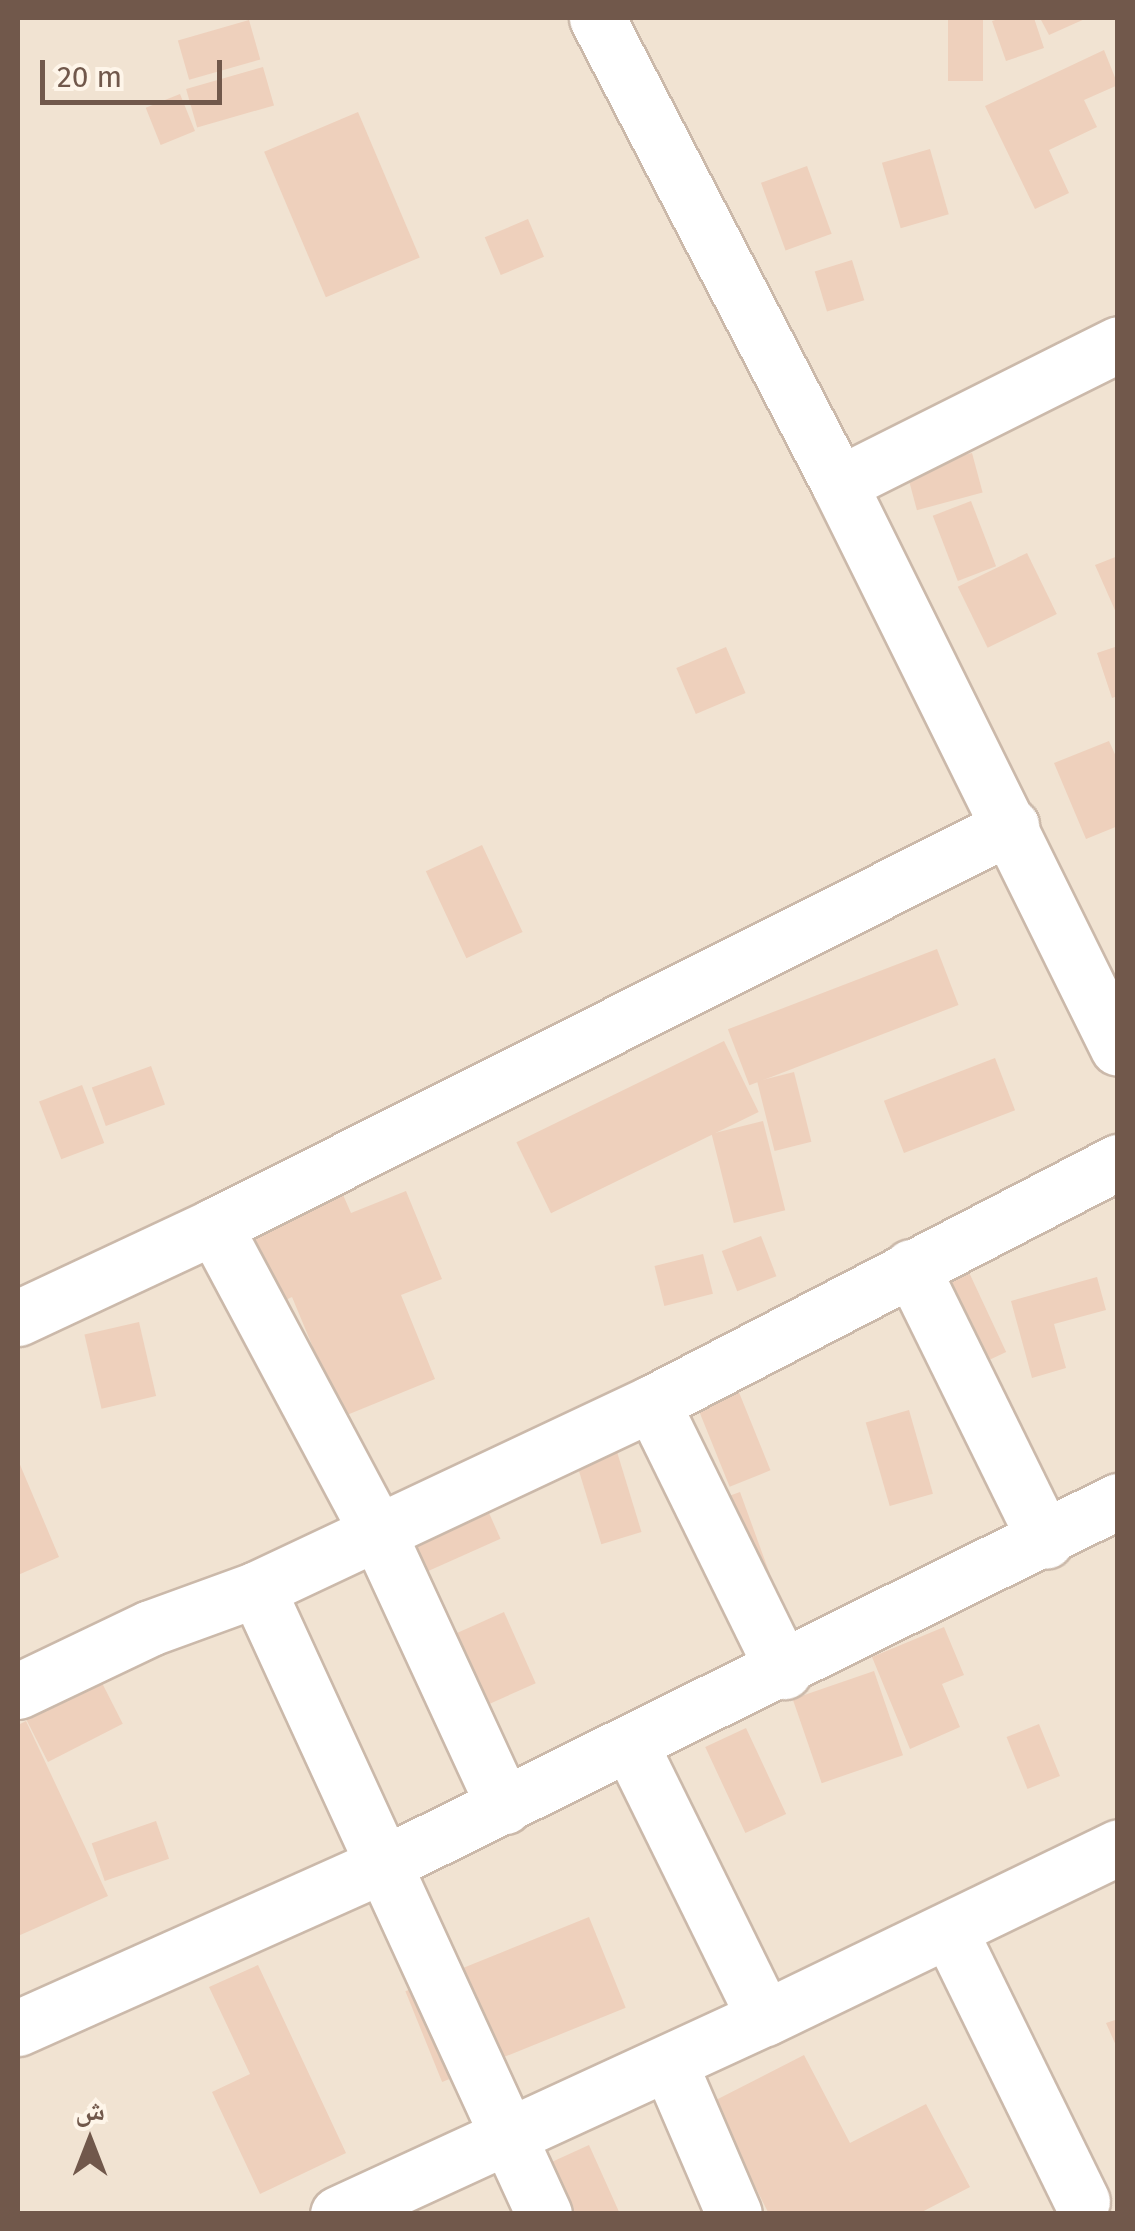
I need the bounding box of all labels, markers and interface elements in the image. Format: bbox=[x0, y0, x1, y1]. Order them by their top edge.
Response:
scale bar bbox=[45, 40, 228, 102]
text: 20 m bbox=[57, 59, 122, 95]
north arrow bbox=[40, 2091, 140, 2191]
text: ش bbox=[75, 2094, 105, 2127]

